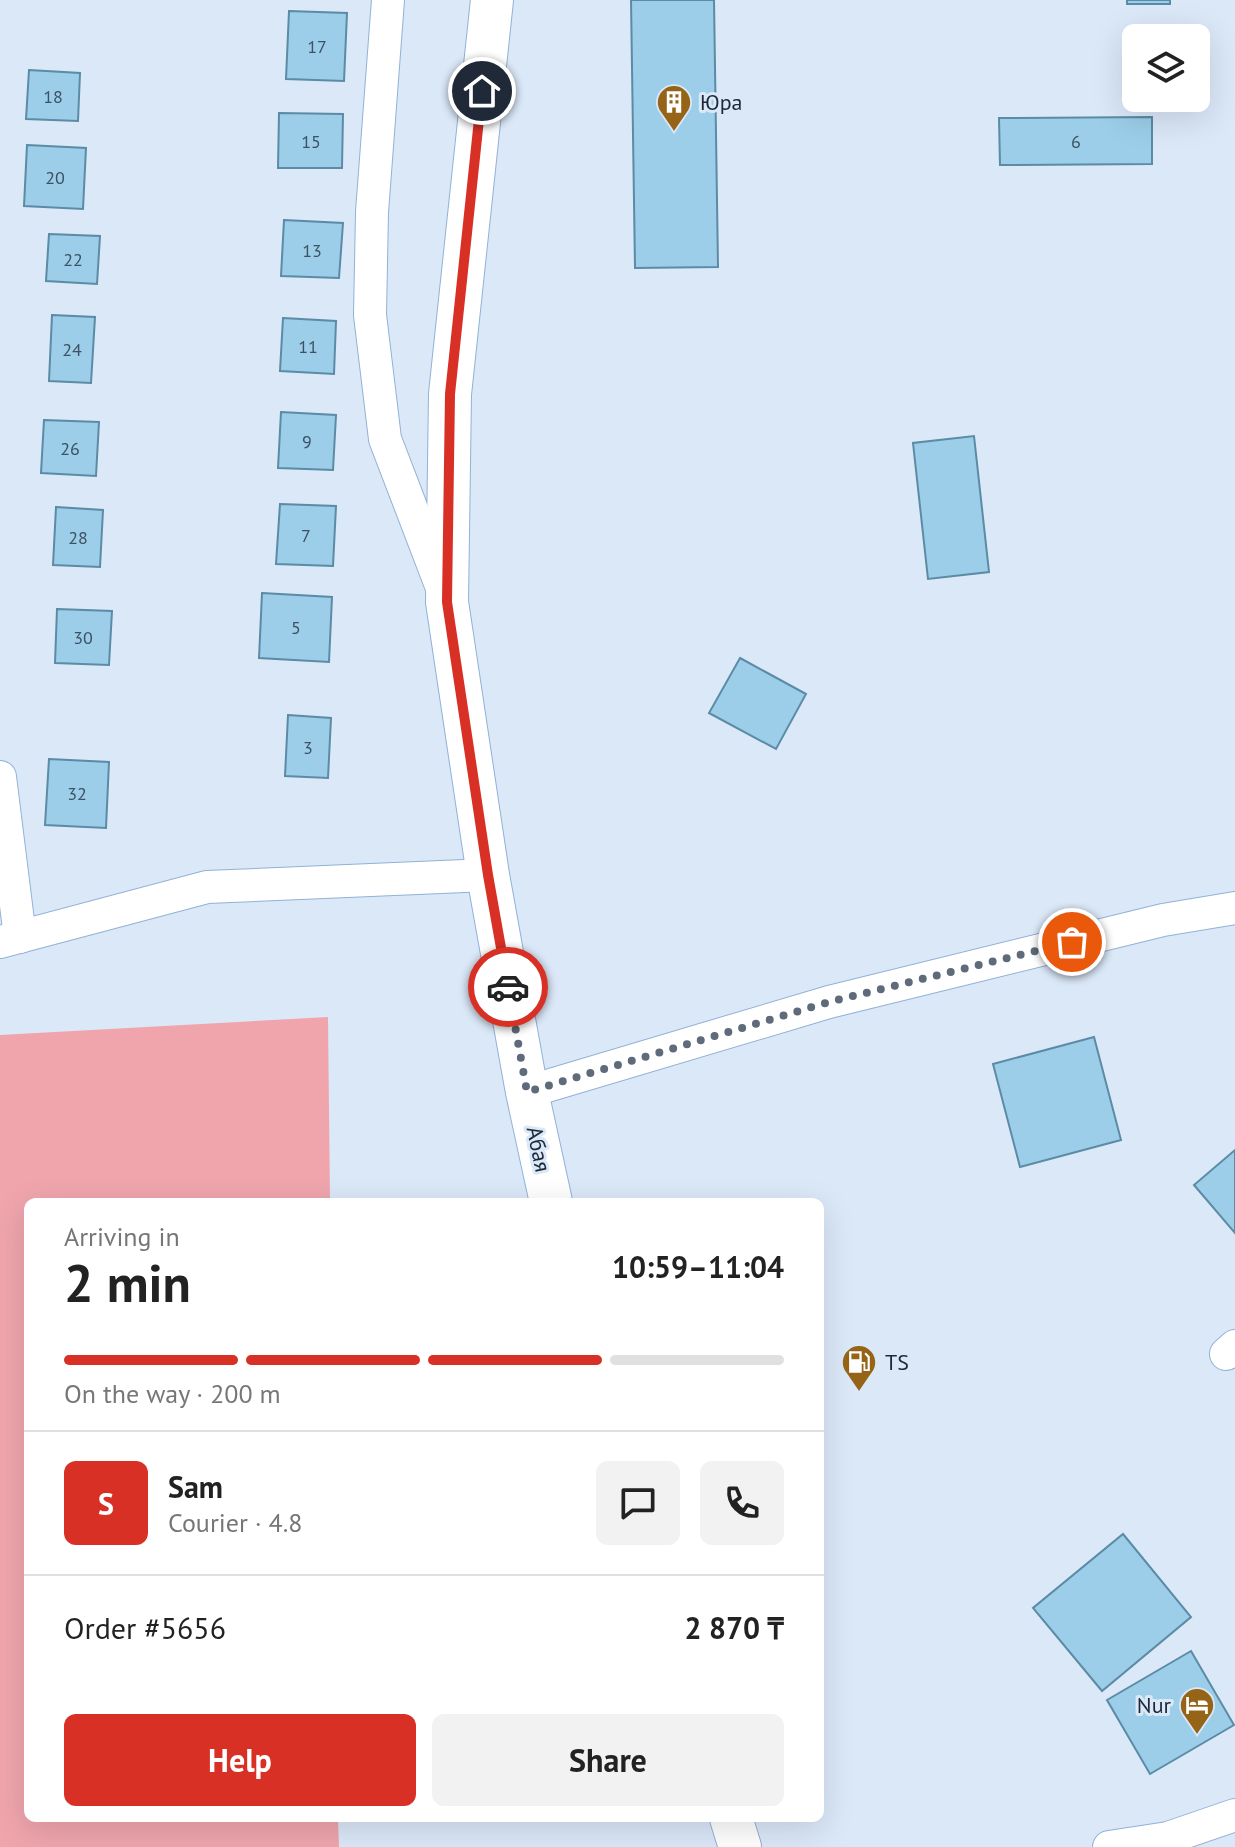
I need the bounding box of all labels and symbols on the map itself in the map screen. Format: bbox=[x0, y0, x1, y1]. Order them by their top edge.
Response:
house number: 17 bbox=[307, 35, 327, 58]
pin bbox=[448, 57, 516, 125]
building icon: Юра bbox=[655, 83, 693, 133]
house number: 18 bbox=[43, 85, 63, 108]
place label: Юра bbox=[700, 88, 742, 116]
house number: 15 bbox=[301, 130, 321, 153]
house number: 6 bbox=[1071, 130, 1081, 153]
house number: 20 bbox=[45, 166, 65, 189]
house number: 13 bbox=[302, 239, 322, 262]
house number: 22 bbox=[63, 248, 83, 271]
house number: 11 bbox=[298, 335, 318, 358]
house number: 24 bbox=[62, 338, 82, 361]
house number: 9 bbox=[302, 430, 312, 453]
house number: 26 bbox=[60, 437, 80, 460]
house number: 7 bbox=[301, 524, 311, 547]
house number: 28 bbox=[68, 526, 88, 549]
house number: 5 bbox=[291, 616, 301, 639]
house number: 30 bbox=[73, 626, 93, 649]
house number: 3 bbox=[303, 736, 313, 759]
house number: 32 bbox=[67, 782, 87, 805]
pin bbox=[1038, 908, 1106, 976]
courier bbox=[468, 947, 548, 1027]
street label: Абая bbox=[521, 1124, 557, 1174]
fuel station icon: TS bbox=[840, 1343, 878, 1393]
place label: TS bbox=[885, 1348, 909, 1376]
hotel icon: Nur bbox=[1178, 1686, 1216, 1736]
place label: Nur bbox=[1137, 1691, 1172, 1719]

